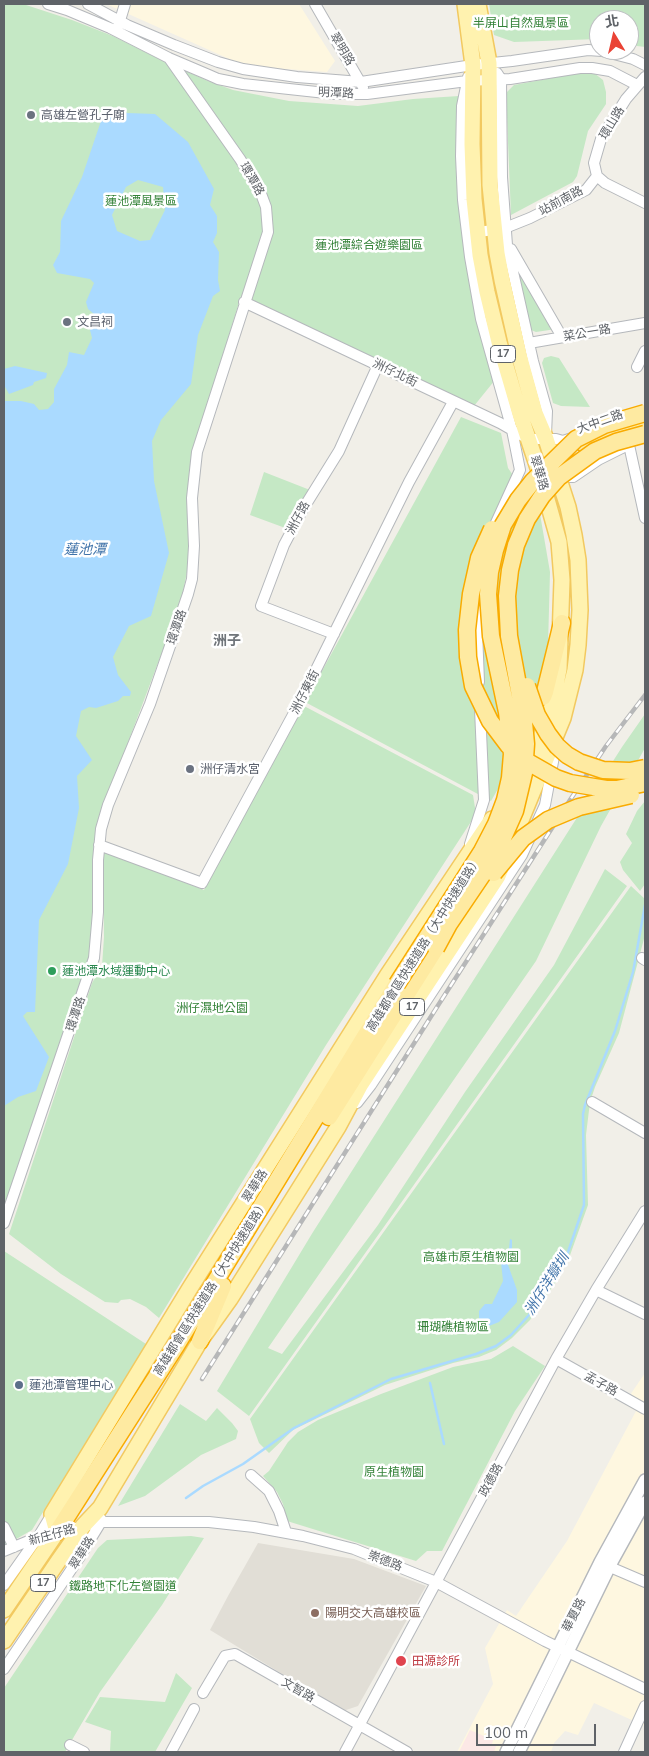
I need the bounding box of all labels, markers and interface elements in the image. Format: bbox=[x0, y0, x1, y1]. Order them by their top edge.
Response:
north arrow bbox=[589, 10, 639, 60]
text: 北 bbox=[603, 11, 620, 31]
park label: 半屏山自然風景區 bbox=[473, 16, 569, 30]
street label: 翠明路 bbox=[327, 30, 357, 68]
street label: 明潭路 bbox=[318, 85, 354, 101]
street label: 環山路 bbox=[597, 104, 627, 142]
place label: 高雄左營孔子廟 bbox=[41, 108, 125, 122]
marker: 高雄左營孔子廟 bbox=[25, 109, 37, 121]
street label: 環潭路 bbox=[237, 160, 267, 198]
street label: 站前南路 bbox=[536, 183, 586, 219]
park label: 蓮池潭風景區 bbox=[105, 194, 177, 208]
park label: 蓮池潭綜合遊樂園區 bbox=[315, 238, 423, 252]
place label: 文昌祠 bbox=[77, 315, 113, 329]
marker: 文昌祠 bbox=[61, 316, 73, 328]
street label: 菜公一路 bbox=[562, 322, 612, 344]
road number: 17 bbox=[490, 346, 516, 362]
street label: 洲仔北街 bbox=[370, 356, 420, 390]
street label: 大中二路 bbox=[575, 407, 625, 437]
street label: 翠華路 bbox=[527, 454, 551, 492]
street label: 洲仔路 bbox=[283, 499, 313, 537]
water label: 蓮池潭 bbox=[64, 542, 106, 558]
street label: 環潭路 bbox=[164, 608, 190, 646]
district label: 洲子 bbox=[213, 633, 241, 649]
street label: 洲仔東街 bbox=[288, 667, 322, 717]
place label: 洲仔清水宮 bbox=[200, 762, 260, 776]
marker: 洲仔清水宮 bbox=[184, 763, 196, 775]
street label: 高雄都會區快速道路（大中快速道路） bbox=[364, 854, 484, 1034]
place label: 蓮池潭水域運動中心 bbox=[62, 964, 170, 978]
marker: 蓮池潭水域運動中心 bbox=[46, 965, 58, 977]
street label: 環潭路 bbox=[64, 995, 88, 1033]
road number: 17 bbox=[400, 999, 424, 1016]
park label: 洲仔濕地公園 bbox=[176, 1001, 248, 1015]
street label: 翠華路 bbox=[239, 1167, 271, 1205]
street label: 高雄都會區快速道路（大中快速道路） bbox=[151, 1198, 271, 1378]
park label: 高雄市原生植物園 bbox=[423, 1250, 519, 1264]
water label: 洲仔洋瓣圳 bbox=[521, 1250, 573, 1318]
park label: 珊瑚礁植物區 bbox=[417, 1320, 489, 1334]
street label: 孟子路 bbox=[582, 1369, 620, 1399]
place label: 蓮池潭管理中心 bbox=[29, 1378, 113, 1392]
marker: 蓮池潭管理中心 bbox=[13, 1379, 25, 1391]
street label: 政德路 bbox=[476, 1461, 506, 1499]
park label: 原生植物園 bbox=[364, 1465, 424, 1479]
street label: 新庄仔路 bbox=[27, 1521, 77, 1549]
street label: 翠華路 bbox=[66, 1534, 98, 1572]
street label: 崇德路 bbox=[366, 1548, 404, 1574]
road number: 17 bbox=[30, 1575, 56, 1592]
park label: 鐵路地下化左營園道 bbox=[69, 1579, 177, 1593]
street label: 華夏路 bbox=[559, 1596, 589, 1634]
place label: 陽明交大高雄校區 bbox=[325, 1606, 421, 1620]
marker: 陽明交大高雄校區 bbox=[309, 1607, 321, 1619]
marker: 田源診所 bbox=[394, 1654, 408, 1668]
place label: 田源診所 bbox=[412, 1654, 460, 1668]
street label: 文智路 bbox=[279, 1675, 317, 1705]
scale bar bbox=[479, 1714, 599, 1746]
text: 100 m bbox=[484, 1723, 528, 1742]

